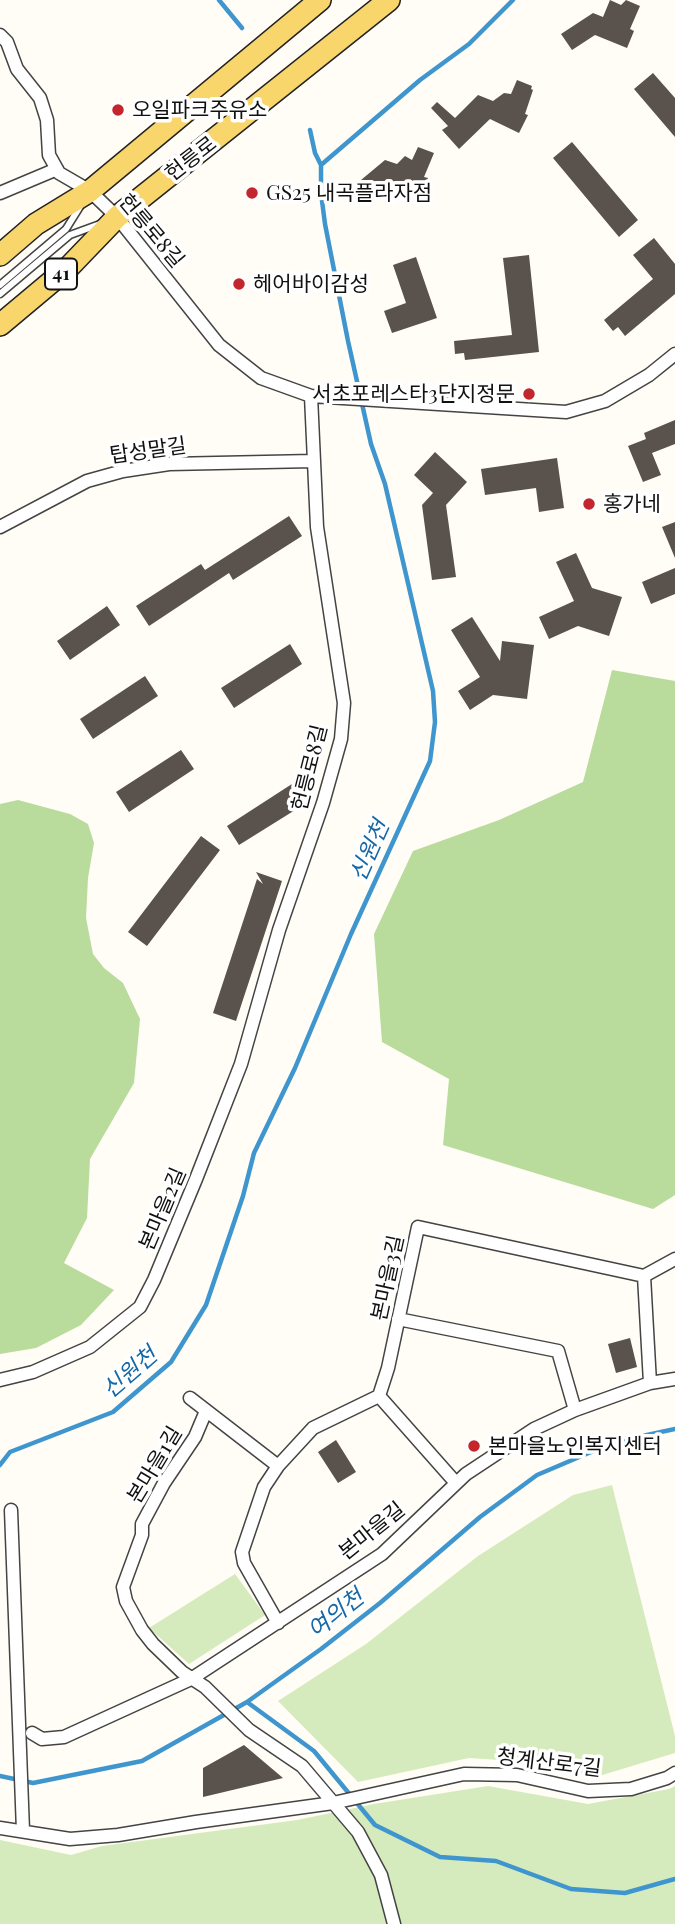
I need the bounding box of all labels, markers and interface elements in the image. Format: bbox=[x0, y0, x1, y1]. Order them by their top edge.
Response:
place label: 오일파크주유소 bbox=[132, 97, 267, 123]
marker: 오일파크주유소 bbox=[110, 102, 126, 118]
street label: 헌릉로 bbox=[160, 131, 222, 187]
place label: GS25 내곡플라자점 bbox=[266, 180, 432, 206]
marker: GS25 내곡플라자점 bbox=[244, 185, 260, 201]
street label: 헌릉로8길 bbox=[113, 189, 189, 273]
road number: 41 bbox=[45, 258, 77, 290]
place label: 헤어바이감성 bbox=[253, 271, 369, 297]
marker: 헤어바이감성 bbox=[231, 276, 247, 292]
place label: 서초포레스타3단지정문 bbox=[312, 381, 515, 407]
marker: 서초포레스타3단지정문 bbox=[521, 386, 537, 402]
street label: 탑성말길 bbox=[108, 433, 188, 469]
place label: 홍가네 bbox=[603, 491, 661, 517]
marker: 홍가네 bbox=[581, 496, 597, 512]
street label: 헌릉로8길 bbox=[287, 722, 333, 814]
water label: 신원천 bbox=[344, 816, 396, 886]
street label: 본마을2길 bbox=[134, 1164, 192, 1254]
street label: 본마을3길 bbox=[367, 1233, 409, 1323]
water label: 신원천 bbox=[97, 1342, 163, 1404]
street label: 본마을1길 bbox=[122, 1422, 188, 1508]
place label: 본마을노인복지센터 bbox=[488, 1433, 662, 1459]
marker: 본마을노인복지센터 bbox=[466, 1438, 482, 1454]
street label: 본마을길 bbox=[334, 1497, 410, 1565]
water label: 여의천 bbox=[302, 1584, 370, 1644]
street label: 청계산로7길 bbox=[495, 1744, 603, 1782]

